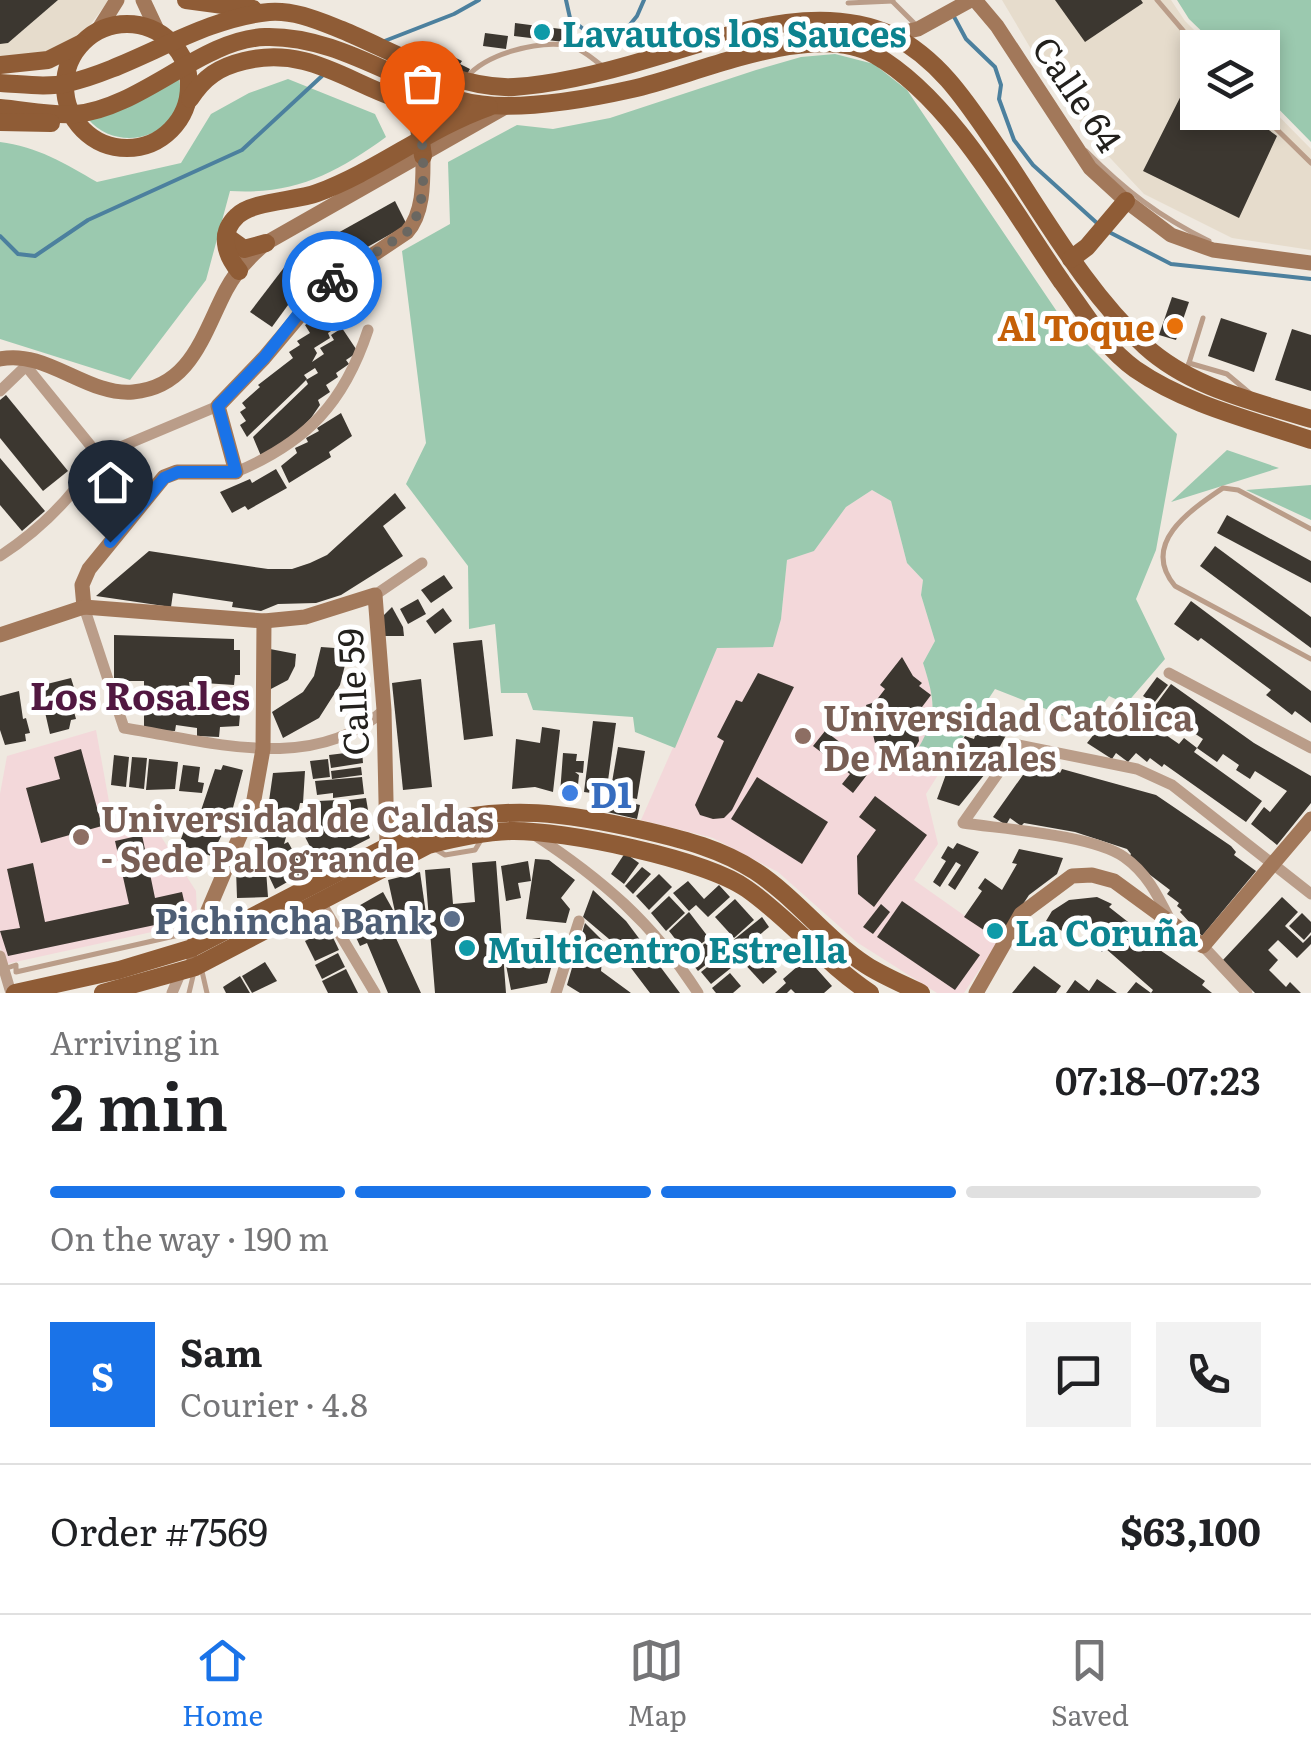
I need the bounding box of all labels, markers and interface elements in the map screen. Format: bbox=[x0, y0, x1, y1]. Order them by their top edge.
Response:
place label: Lavautos los Sauces bbox=[562, 6, 907, 58]
marker: Lavautos los Sauces bbox=[531, 21, 553, 43]
street label: Calle 64 bbox=[1021, 25, 1137, 161]
map controls bbox=[1180, 30, 1280, 130]
button: layers bbox=[1180, 30, 1280, 130]
pin bbox=[380, 41, 465, 144]
icon: bag bbox=[395, 56, 450, 111]
courier bbox=[282, 231, 382, 331]
icon: bike bbox=[305, 254, 360, 309]
place label: Al Toque bbox=[997, 300, 1155, 352]
marker: Al Toque bbox=[1164, 315, 1186, 337]
pin bbox=[68, 440, 153, 543]
icon: home bbox=[83, 455, 138, 510]
street label: Calle 59 bbox=[322, 627, 380, 757]
district label: Los Rosales bbox=[30, 665, 250, 722]
place label: Universidad Católica De Manizales bbox=[823, 690, 1194, 782]
marker: Universidad Católica De Manizales bbox=[792, 725, 814, 747]
place label: D1 bbox=[590, 767, 632, 819]
marker: D1 bbox=[559, 782, 581, 804]
place label: Universidad de Caldas - Sede Palogrande bbox=[101, 791, 494, 883]
marker: Universidad de Caldas - Sede Palogrande bbox=[70, 826, 92, 848]
place label: Pichincha Bank bbox=[154, 893, 432, 945]
place label: La Coruña bbox=[1015, 905, 1199, 957]
marker: Pichincha Bank bbox=[441, 908, 463, 930]
marker: La Coruña bbox=[984, 920, 1006, 942]
place label: Multicentro Estrella bbox=[487, 922, 848, 974]
marker: Multicentro Estrella bbox=[456, 937, 478, 959]
text: Arriving in bbox=[50, 1017, 220, 1065]
text: 07:18–07:23 bbox=[1055, 1050, 1261, 1107]
text: 2 min bbox=[50, 1054, 228, 1151]
text: On the way · 190 m bbox=[50, 1213, 329, 1261]
text: Sam bbox=[180, 1322, 263, 1379]
button: chat bbox=[1026, 1322, 1131, 1427]
button: phone bbox=[1156, 1322, 1261, 1427]
text: S bbox=[91, 1346, 114, 1403]
text: Courier · 4.8 bbox=[180, 1379, 368, 1427]
text: Order #7569 bbox=[50, 1501, 268, 1558]
text: $63,100 bbox=[1120, 1501, 1261, 1558]
tab: Home bbox=[182, 1633, 263, 1735]
tab: Map bbox=[627, 1633, 687, 1735]
tab: Saved bbox=[1051, 1633, 1129, 1735]

